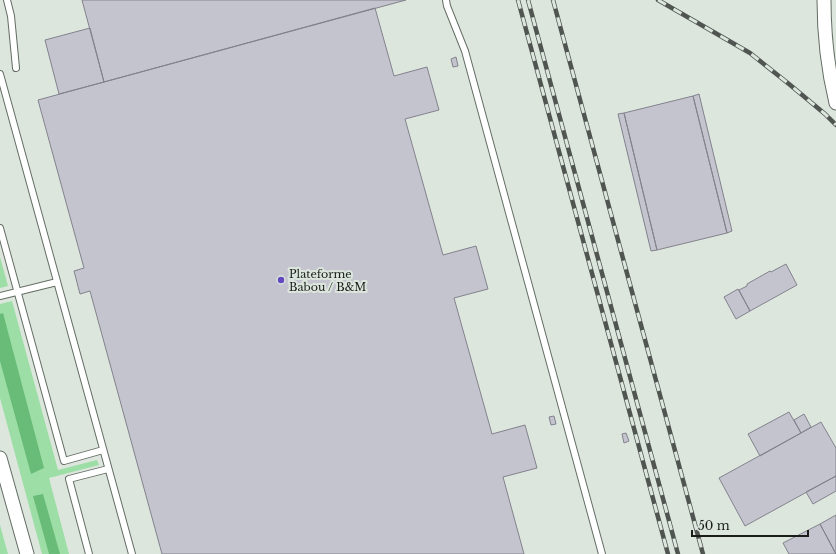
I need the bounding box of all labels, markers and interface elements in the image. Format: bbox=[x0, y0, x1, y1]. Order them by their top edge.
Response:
place label: Plateforme Babou / B&M bbox=[289, 267, 366, 294]
marker: Plateforme Babou / B&M bbox=[276, 275, 286, 285]
scale bar bbox=[692, 512, 808, 538]
text: 50 m bbox=[698, 518, 730, 533]

